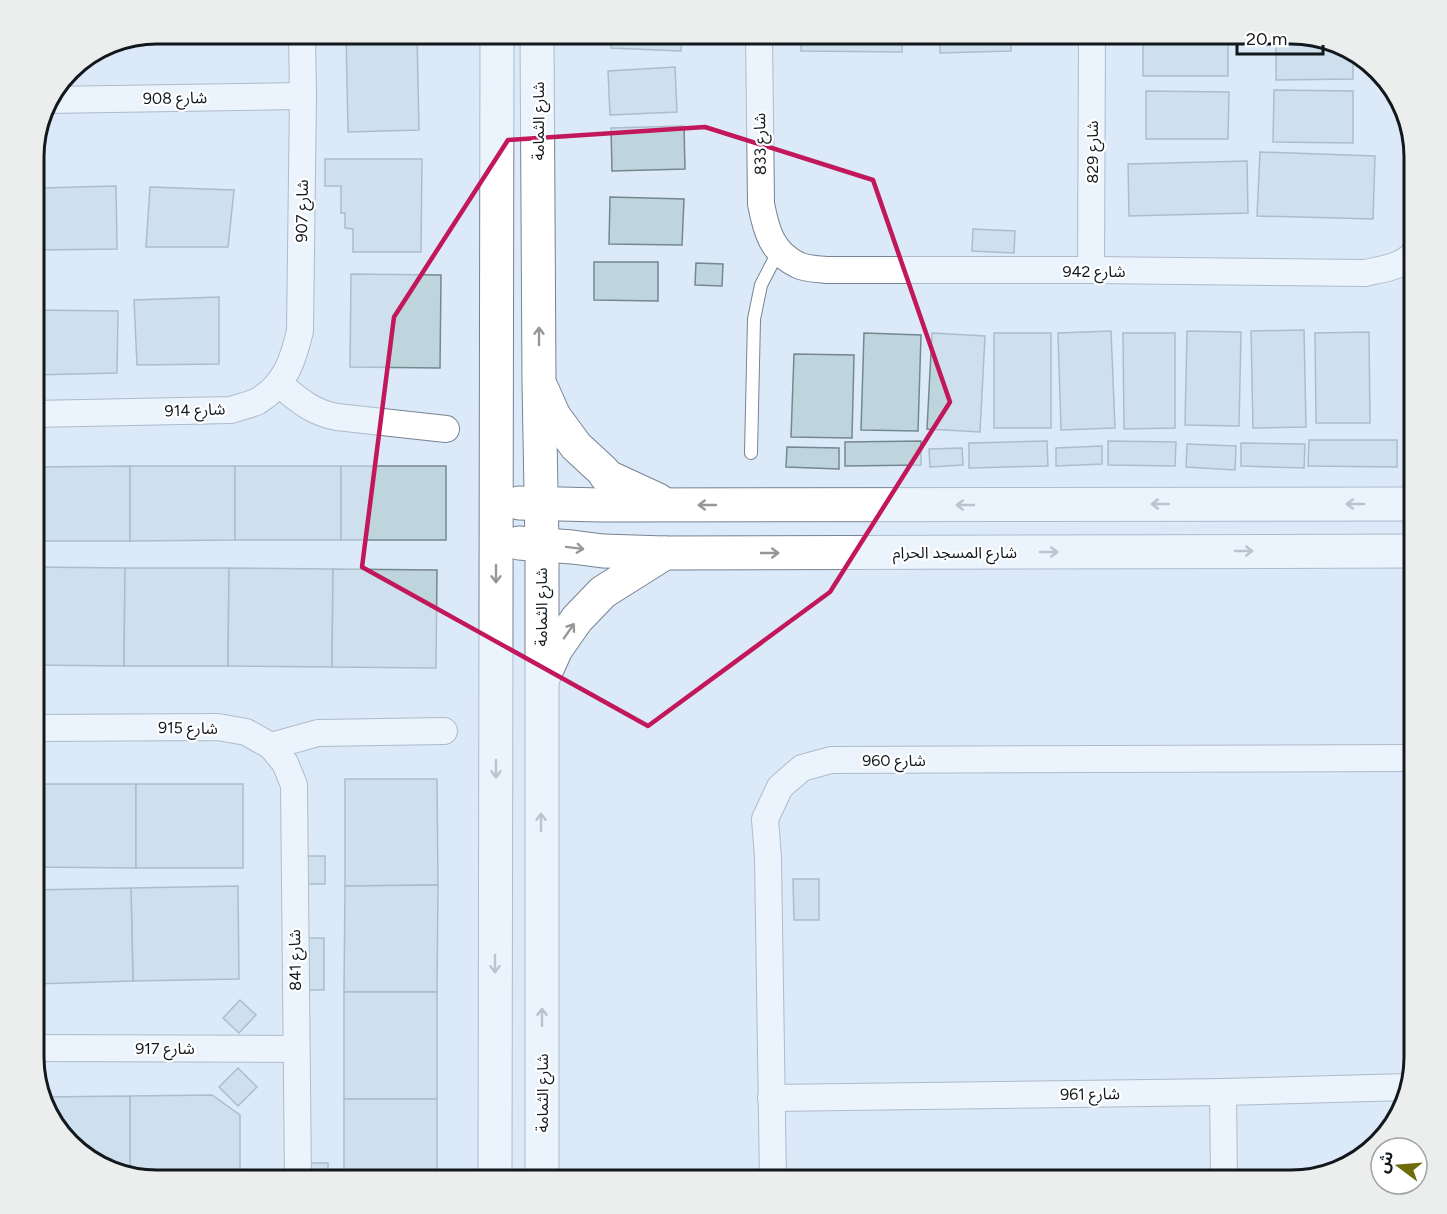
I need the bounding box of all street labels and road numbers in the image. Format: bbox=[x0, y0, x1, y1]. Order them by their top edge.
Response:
street label: شارع الثمامة bbox=[529, 81, 551, 161]
street label: شارع 908 bbox=[143, 88, 207, 111]
street label: شارع 833 bbox=[750, 113, 773, 175]
street label: شارع 829 bbox=[1083, 121, 1105, 183]
street label: شارع 907 bbox=[292, 179, 315, 243]
street label: شارع 942 bbox=[1062, 262, 1126, 284]
street label: شارع 914 bbox=[164, 399, 226, 424]
street label: شارع المسجد الحرام bbox=[893, 543, 1017, 565]
street label: شارع الثمامة bbox=[532, 567, 554, 647]
street label: شارع 915 bbox=[158, 718, 218, 741]
street label: شارع 960 bbox=[862, 751, 926, 773]
street label: شارع 841 bbox=[285, 929, 308, 991]
street label: شارع 917 bbox=[135, 1039, 195, 1061]
street label: شارع الثمامة bbox=[533, 1053, 555, 1133]
street label: شارع 961 bbox=[1060, 1084, 1120, 1107]

